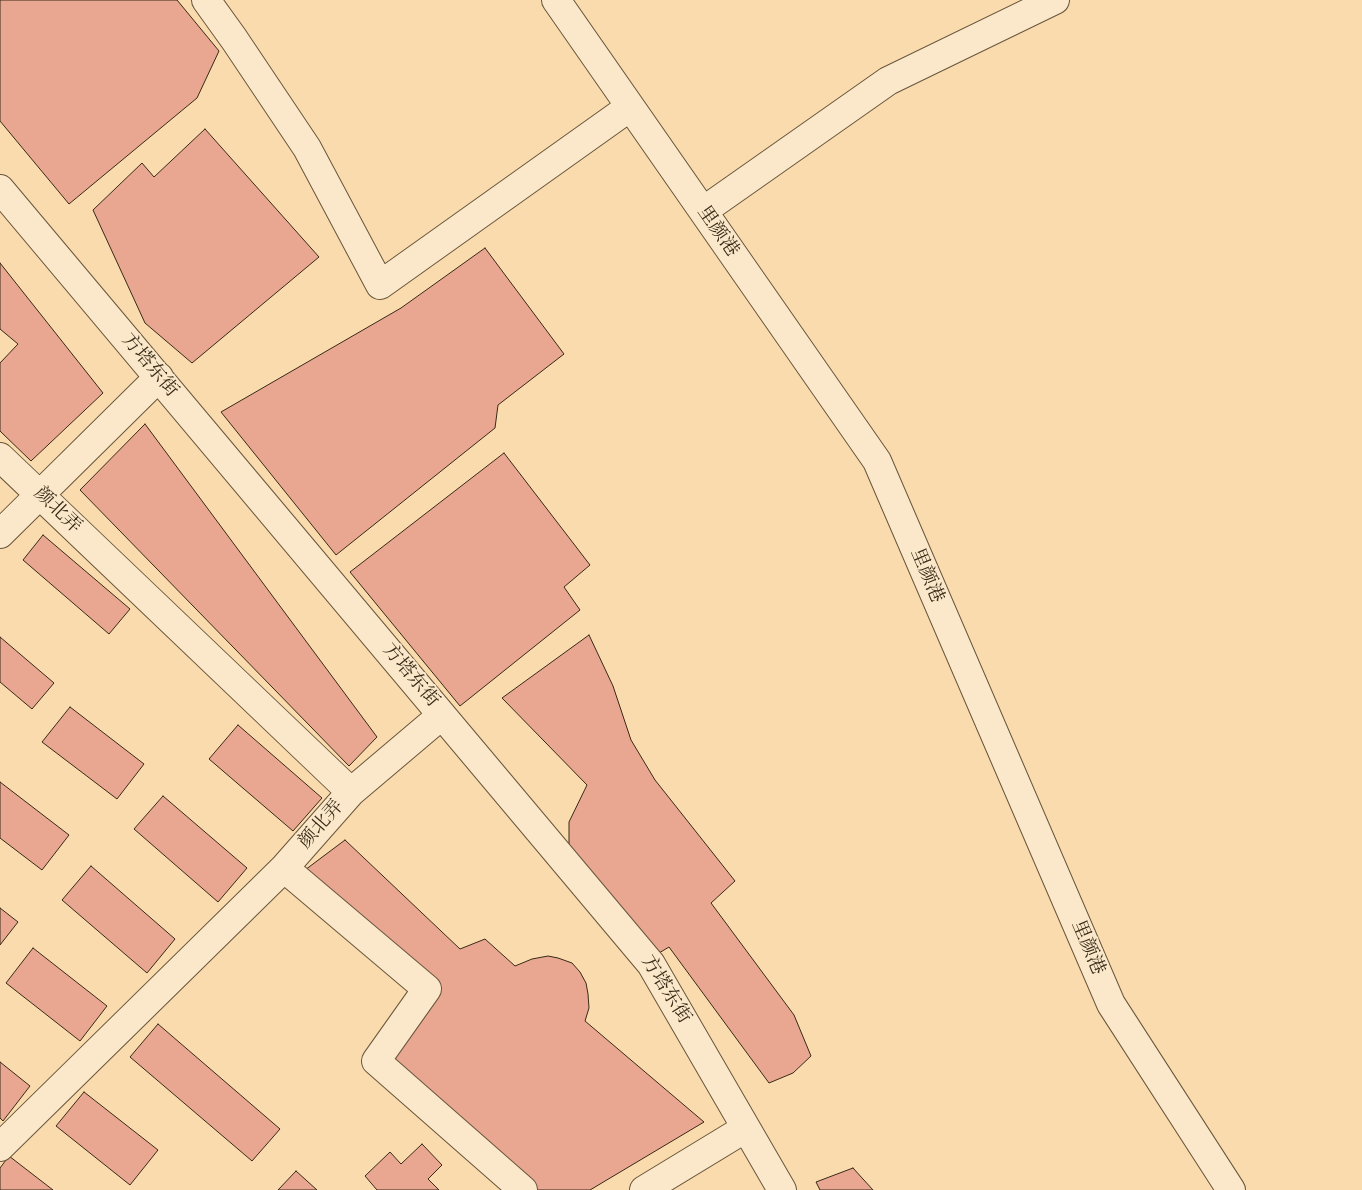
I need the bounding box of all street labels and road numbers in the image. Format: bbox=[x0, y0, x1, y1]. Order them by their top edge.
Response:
street label: 里颜港 bbox=[691, 202, 743, 262]
street label: 方塔东街 bbox=[116, 330, 182, 402]
street label: 颜北弄 bbox=[29, 483, 85, 539]
street label: 里颜港 bbox=[904, 545, 948, 607]
street label: 方塔东街 bbox=[377, 640, 443, 712]
street label: 颜北弄 bbox=[295, 796, 349, 854]
street label: 里颜港 bbox=[1065, 917, 1109, 979]
street label: 方塔东街 bbox=[635, 952, 695, 1028]

